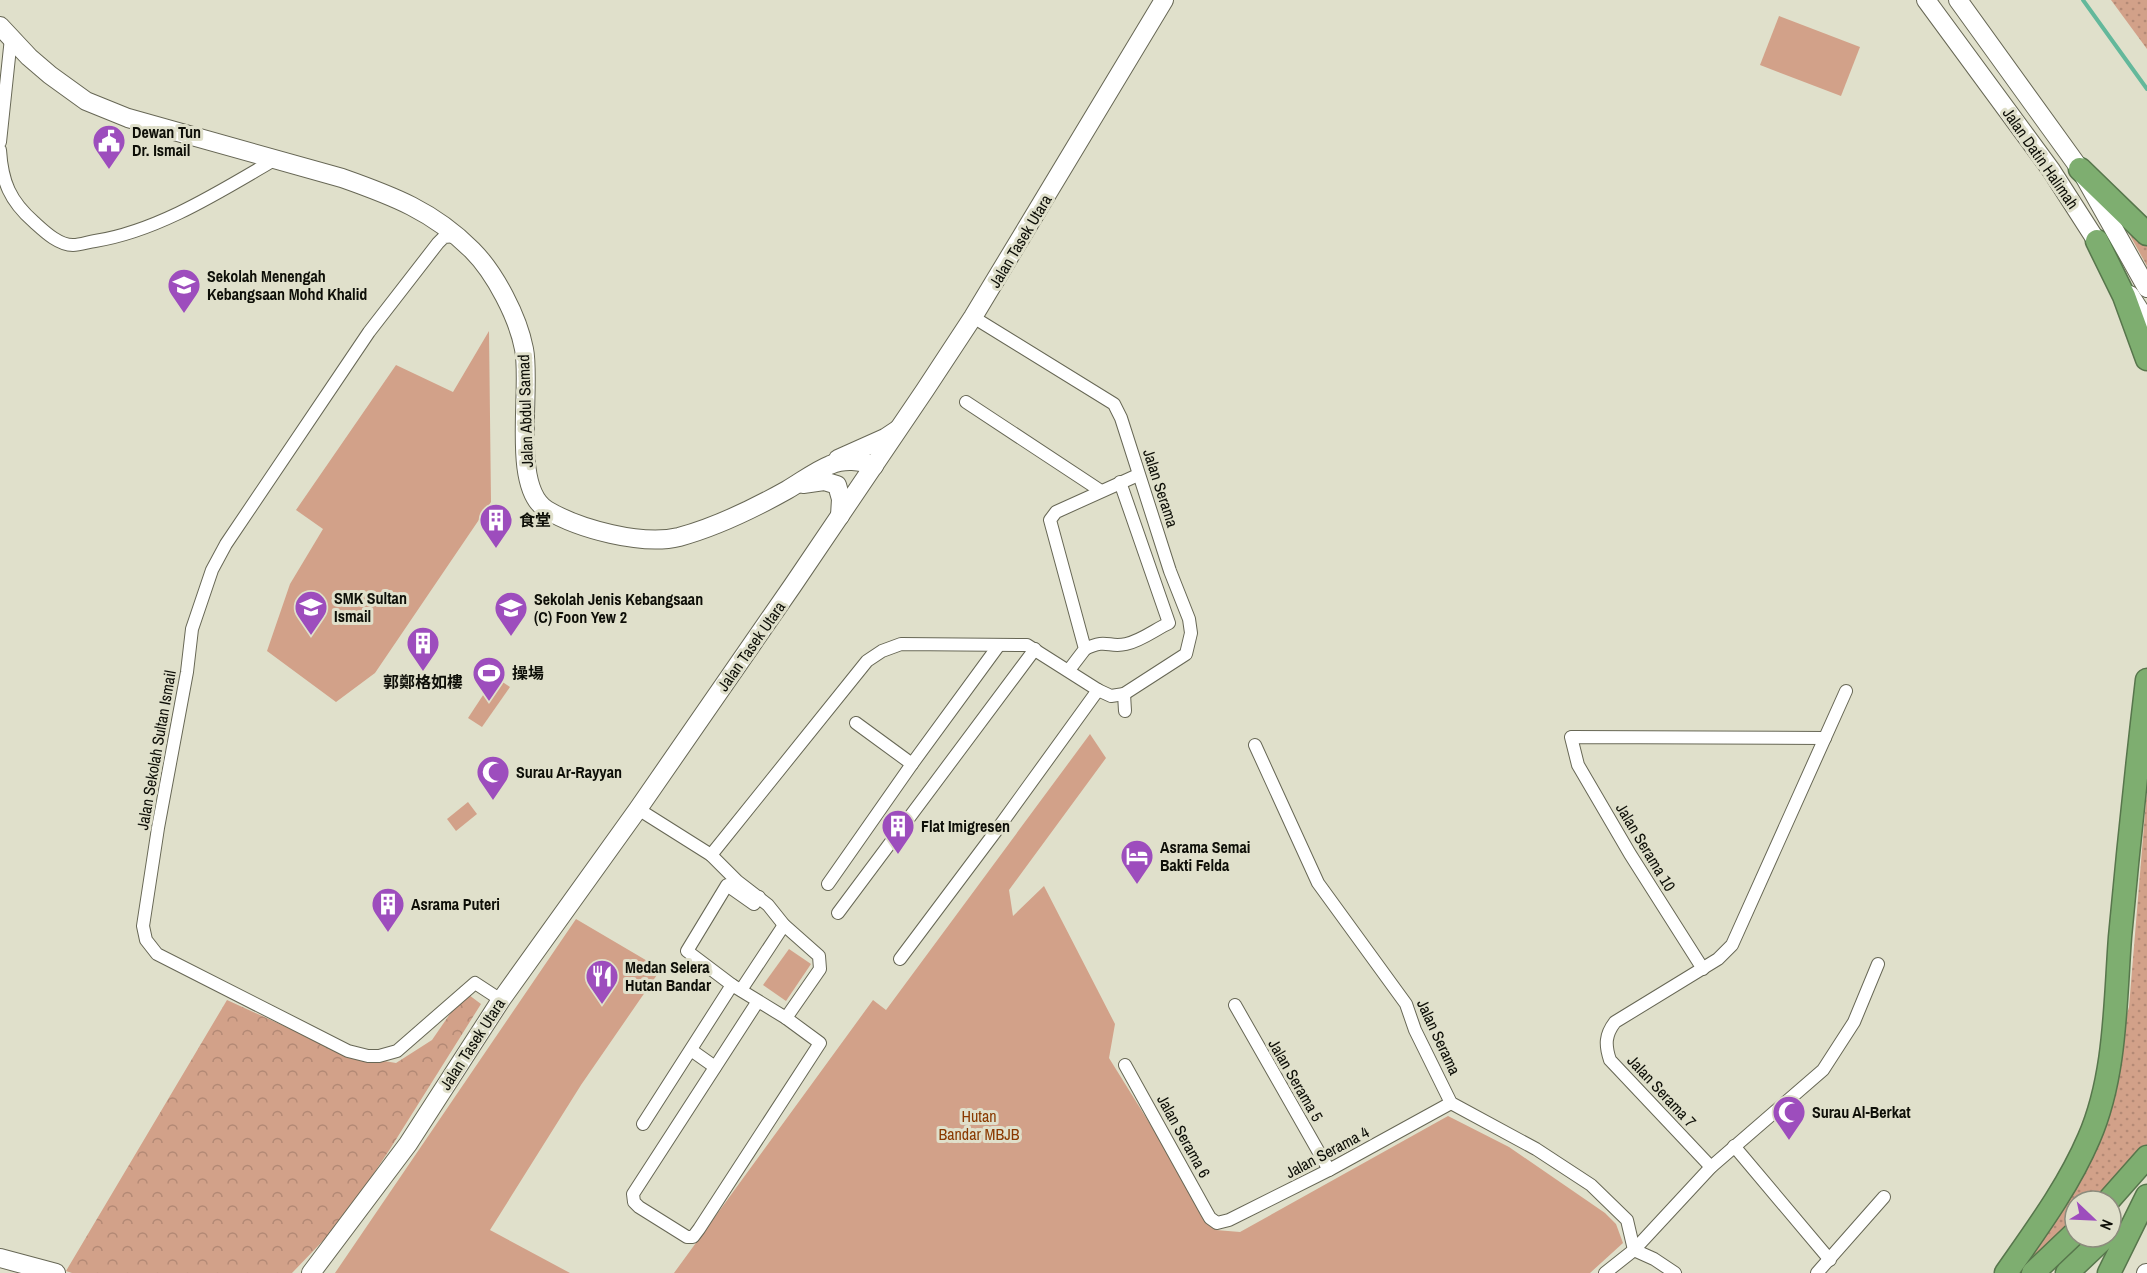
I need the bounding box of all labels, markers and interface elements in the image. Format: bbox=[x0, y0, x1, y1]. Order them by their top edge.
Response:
street label: Jalan Datin Halimah bbox=[1998, 103, 2084, 213]
place label: Dewan Tun Dr. Ismail bbox=[132, 121, 201, 161]
public building icon: Dewan Tun Dr. Ismail bbox=[91, 123, 127, 170]
street label: Jalan Tasek Utara bbox=[984, 190, 1057, 292]
place label: Sekolah Menengah Kebangsaan Mohd Khalid bbox=[207, 265, 367, 305]
school or university icon: Sekolah Menengah Kebangsaan Mohd Khalid bbox=[166, 267, 202, 314]
street label: Jalan Abdul Samad bbox=[512, 354, 538, 468]
street label: Jalan Serama bbox=[1138, 446, 1184, 531]
building icon: 食堂 bbox=[478, 502, 514, 549]
place label: 食堂 bbox=[519, 509, 551, 531]
place label: SMK Sultan Ismail bbox=[334, 587, 407, 627]
place label: Sekolah Jenis Kebangsaan (C) Foon Yew 2 bbox=[534, 588, 703, 628]
school or university icon: SMK Sultan Ismail bbox=[293, 589, 329, 636]
school or university icon: Sekolah Jenis Kebangsaan (C) Foon Yew 2 bbox=[493, 590, 529, 637]
street label: Jalan Tasek Utara bbox=[712, 596, 791, 695]
building icon: 郭鄭格如樓 bbox=[405, 625, 441, 672]
sports icon: 操場 bbox=[471, 655, 507, 702]
place label: 操場 bbox=[512, 662, 544, 684]
street label: Jalan Sekolah Sultan Ismail bbox=[131, 668, 181, 832]
place label: 郭鄭格如樓 bbox=[383, 671, 463, 693]
mosque icon: Surau Ar-Rayyan bbox=[475, 754, 511, 801]
place label: Surau Ar-Rayyan bbox=[516, 761, 622, 783]
street label: Jalan Serama 10 bbox=[1611, 799, 1681, 895]
building icon: Flat Imigresen bbox=[880, 808, 916, 855]
place label: Flat Imigresen bbox=[921, 815, 1010, 837]
place label: Asrama Semai Bakti Felda bbox=[1160, 836, 1250, 876]
hotel icon: Asrama Semai Bakti Felda bbox=[1119, 838, 1155, 885]
building icon: Asrama Puteri bbox=[370, 886, 406, 933]
place label: Asrama Puteri bbox=[411, 893, 500, 915]
place label: Medan Selera Hutan Bandar bbox=[625, 956, 712, 996]
restaurant icon: Medan Selera Hutan Bandar bbox=[584, 958, 620, 1005]
street label: Jalan Tasek Utara bbox=[434, 993, 510, 1094]
street label: Jalan Serama bbox=[1412, 996, 1466, 1079]
street label: Jalan Serama 5 bbox=[1264, 1035, 1328, 1125]
street label: Jalan Serama 7 bbox=[1623, 1050, 1701, 1132]
street label: Jalan Serama 6 bbox=[1152, 1090, 1216, 1182]
mosque icon: Surau Al-Berkat bbox=[1771, 1094, 1807, 1141]
place label: Surau Al-Berkat bbox=[1812, 1101, 1911, 1123]
park label: Hutan Bandar MBJB bbox=[939, 1105, 1020, 1145]
street label: Jalan Serama 4 bbox=[1281, 1121, 1373, 1183]
north arrow bbox=[2063, 1189, 2123, 1249]
text: N bbox=[2095, 1216, 2119, 1234]

